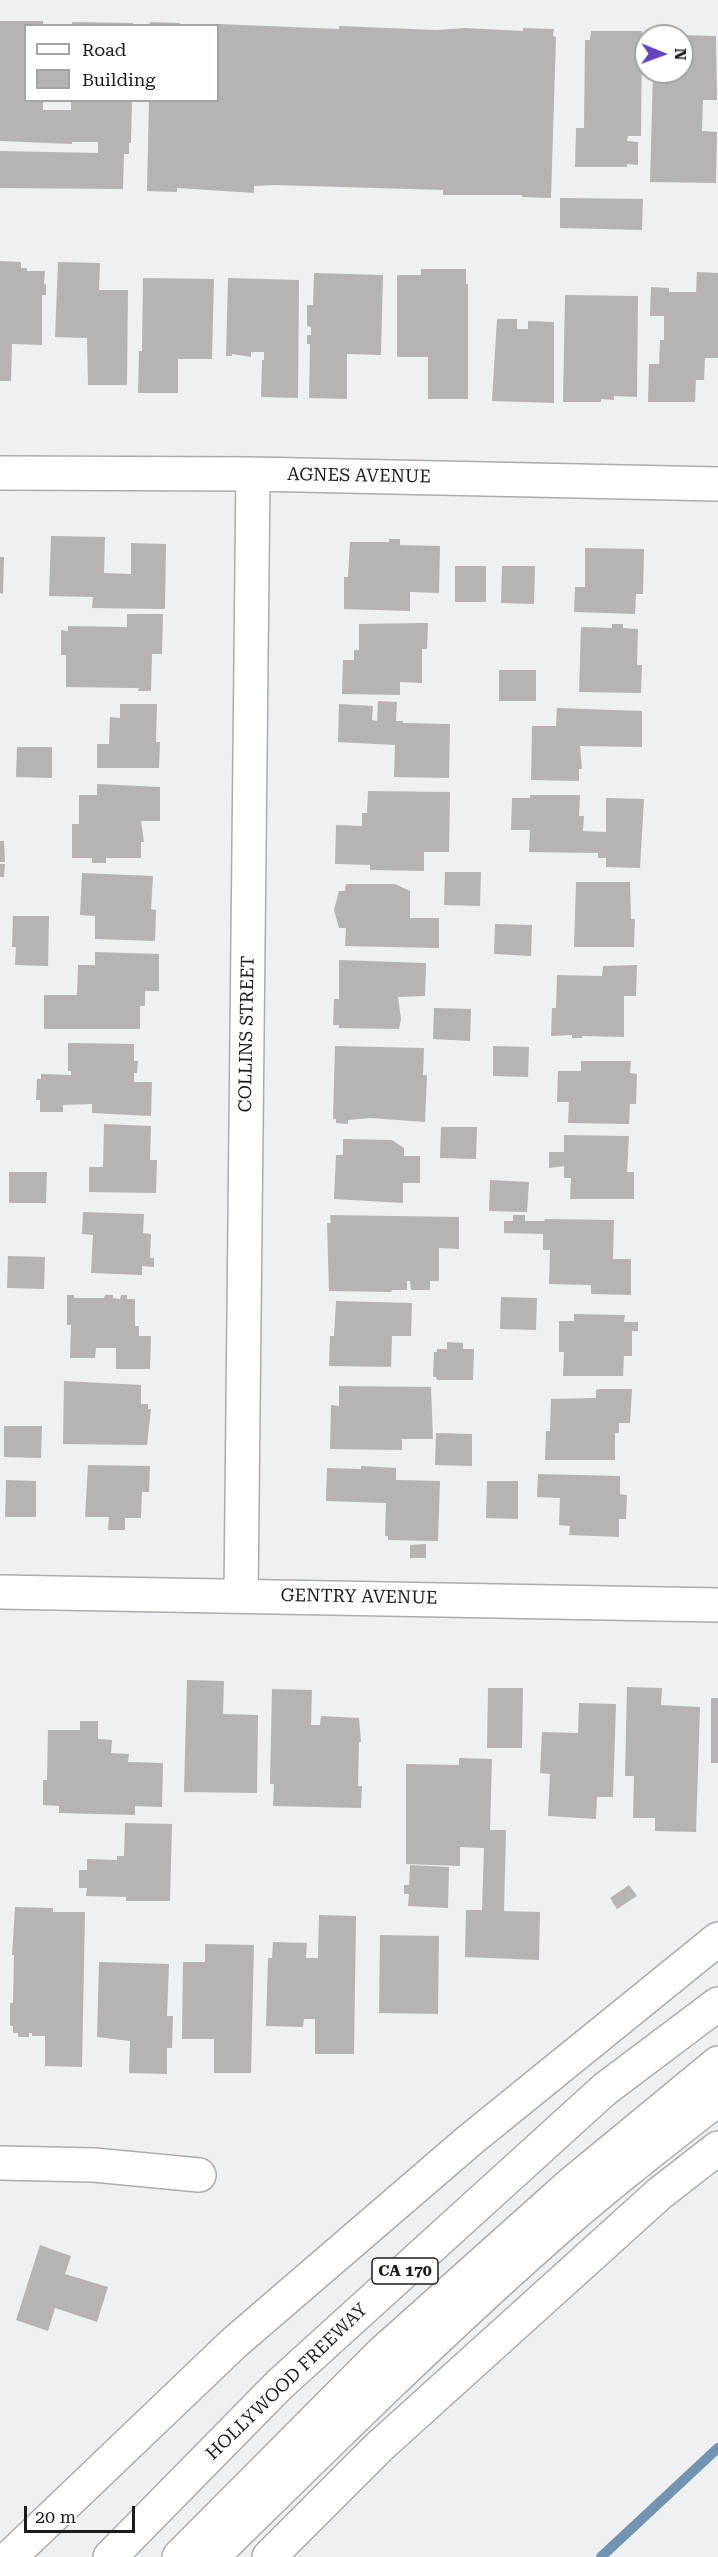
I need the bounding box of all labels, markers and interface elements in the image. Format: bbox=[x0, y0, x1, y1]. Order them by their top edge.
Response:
legend bbox=[24, 24, 219, 102]
north arrow bbox=[634, 24, 694, 84]
text: Road bbox=[82, 39, 126, 60]
text: N bbox=[671, 48, 690, 61]
text: Building bbox=[82, 69, 156, 90]
street label: AGNES AVENUE bbox=[287, 464, 431, 488]
street label: COLLINS STREET bbox=[235, 955, 259, 1113]
street label: GENTRY AVENUE bbox=[281, 1585, 437, 1609]
road number: CA 170 bbox=[372, 2258, 438, 2284]
street label: HOLLYWOOD FREEWAY bbox=[202, 2299, 372, 2465]
scale bar bbox=[27, 2494, 138, 2532]
text: 20 m bbox=[35, 2506, 76, 2527]

